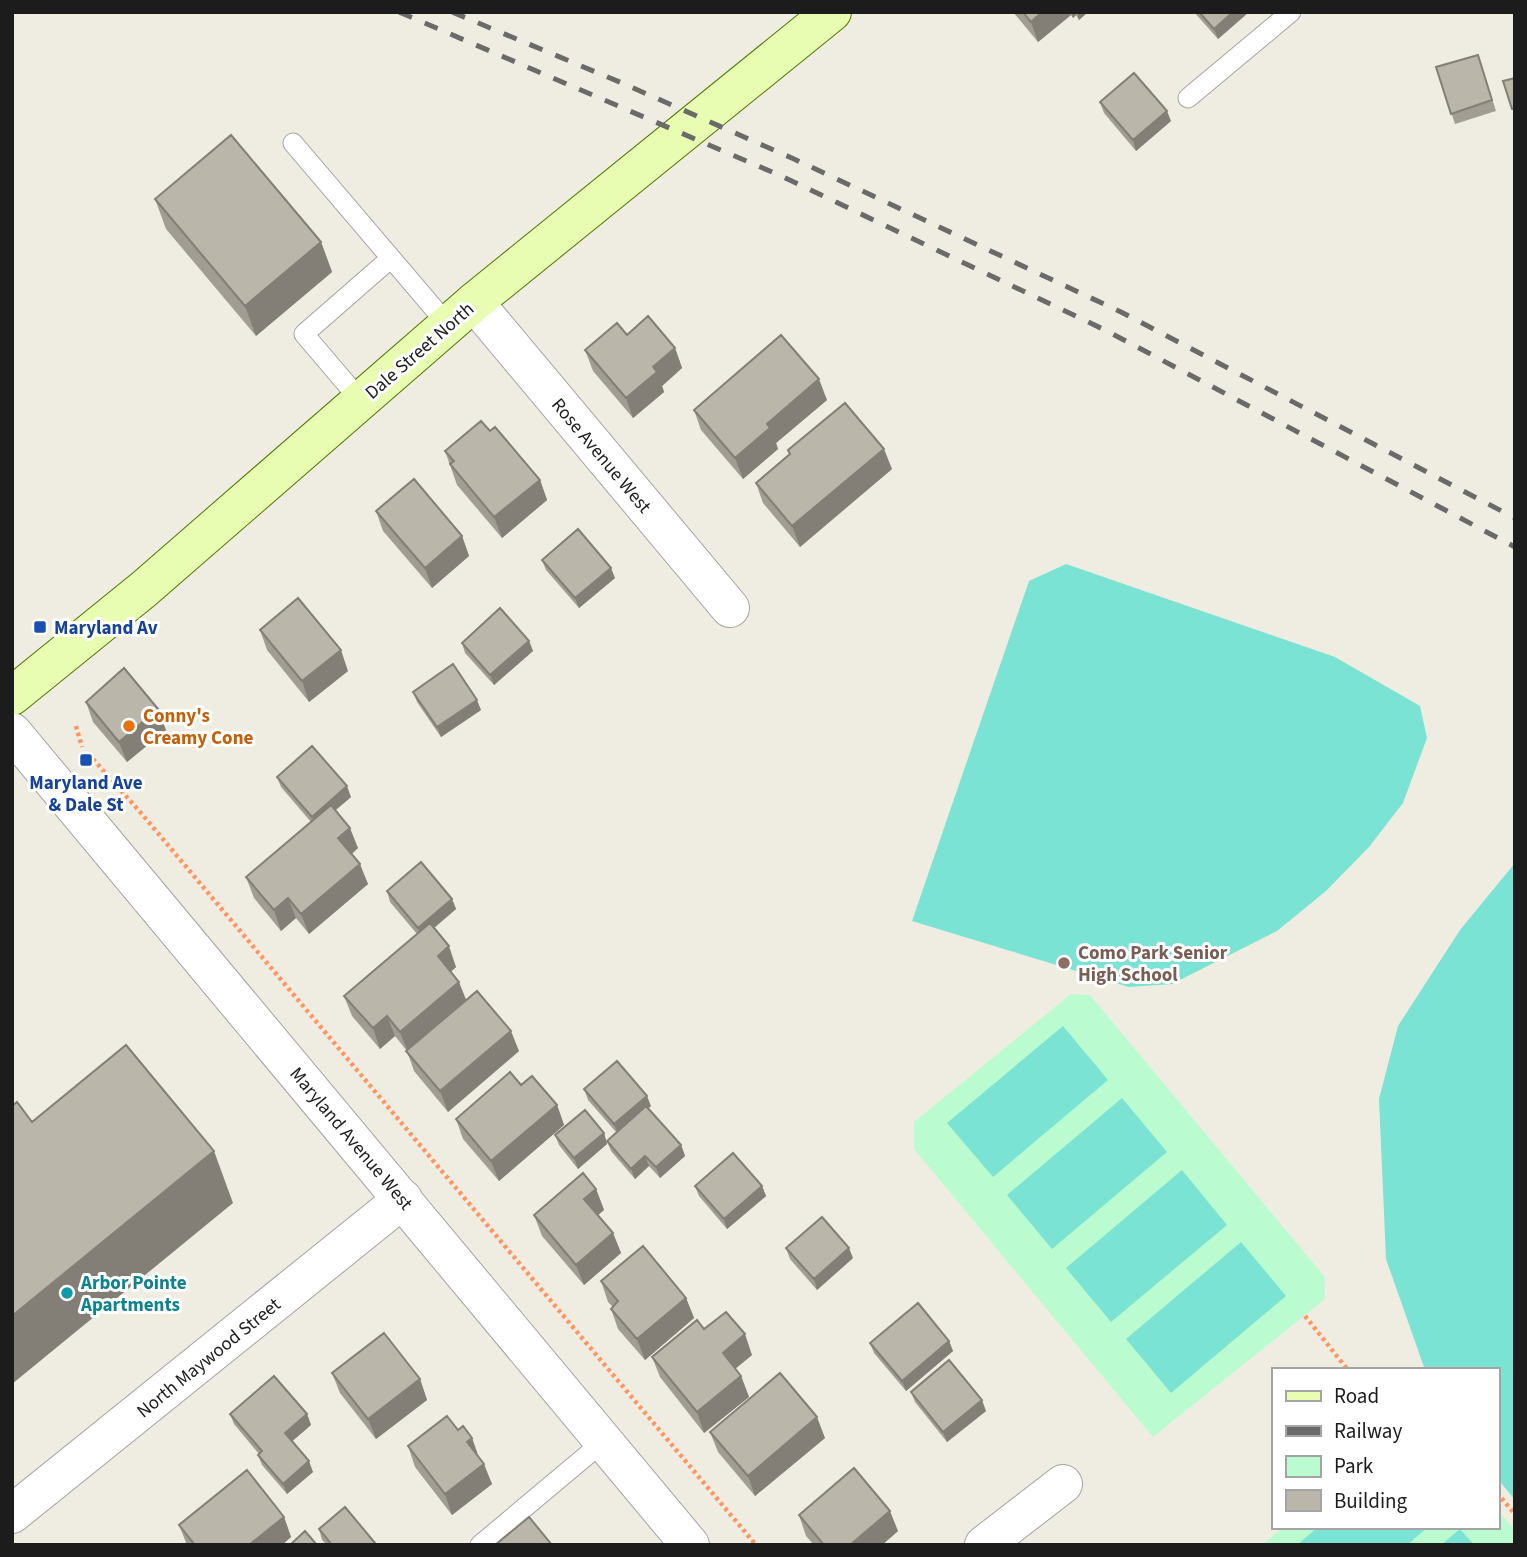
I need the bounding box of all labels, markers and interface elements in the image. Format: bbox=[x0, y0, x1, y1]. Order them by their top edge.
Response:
street label: Dale Street North bbox=[360, 296, 480, 406]
street label: Rose Avenue West bbox=[545, 393, 657, 520]
place label: Maryland Av bbox=[54, 615, 158, 642]
marker: Maryland Av bbox=[32, 619, 48, 635]
place label: Conny's Creamy Cone bbox=[143, 703, 254, 752]
marker: Conny's Creamy Cone bbox=[121, 718, 137, 734]
marker: Maryland Ave & Dale St bbox=[78, 752, 94, 768]
place label: Maryland Ave & Dale St bbox=[29, 770, 143, 819]
place label: Como Park Senior High School bbox=[1078, 940, 1228, 989]
marker: Como Park Senior High School bbox=[1056, 955, 1072, 971]
street label: Maryland Avenue West bbox=[283, 1062, 419, 1217]
place label: Arbor Pointe Apartments bbox=[80, 1270, 187, 1319]
marker: Arbor Pointe Apartments bbox=[59, 1285, 75, 1301]
street label: North Maywood Street bbox=[131, 1291, 287, 1425]
legend bbox=[1272, 1368, 1499, 1529]
text: Road bbox=[1334, 1381, 1379, 1411]
text: Railway bbox=[1334, 1416, 1402, 1446]
text: Park bbox=[1334, 1451, 1374, 1481]
text: Building bbox=[1334, 1486, 1408, 1516]

